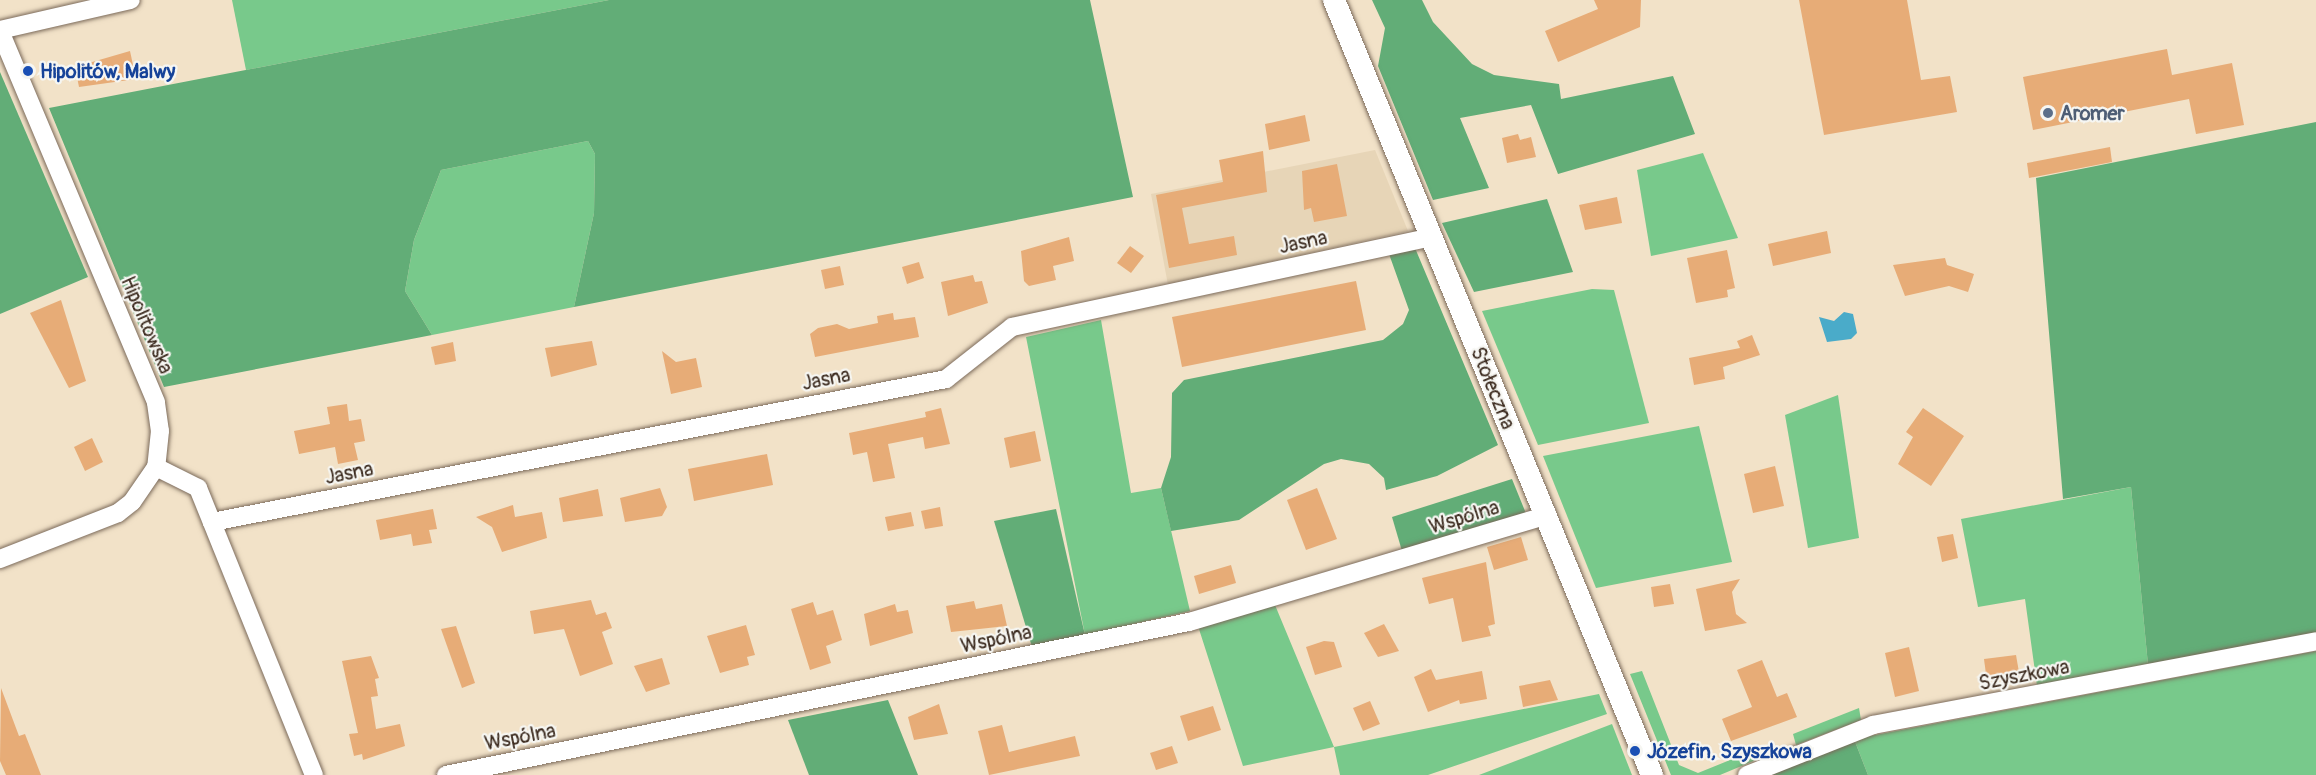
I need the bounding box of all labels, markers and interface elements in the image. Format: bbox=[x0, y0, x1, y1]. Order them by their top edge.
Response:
place label: Hipolitów, Malwy bbox=[40, 59, 175, 83]
marker: Hipolitów, Malwy bbox=[21, 64, 35, 78]
place label: Aromer bbox=[2060, 101, 2125, 125]
marker: Aromer bbox=[2041, 106, 2055, 120]
street label: Jasna bbox=[1277, 225, 1329, 259]
street label: Hipolitowska bbox=[116, 273, 178, 377]
street label: Stołeczna bbox=[1466, 343, 1520, 433]
street label: Jasna bbox=[800, 363, 852, 395]
street label: Jasna bbox=[323, 457, 375, 489]
street label: Wspólna bbox=[1426, 495, 1502, 539]
street label: Wspólna bbox=[958, 620, 1034, 658]
street label: Szyszkowa bbox=[1977, 654, 2071, 696]
street label: Wspólna bbox=[482, 718, 558, 756]
place label: Józefin, Szyszkowa bbox=[1647, 739, 1812, 763]
marker: Józefin, Szyszkowa bbox=[1628, 744, 1642, 758]

